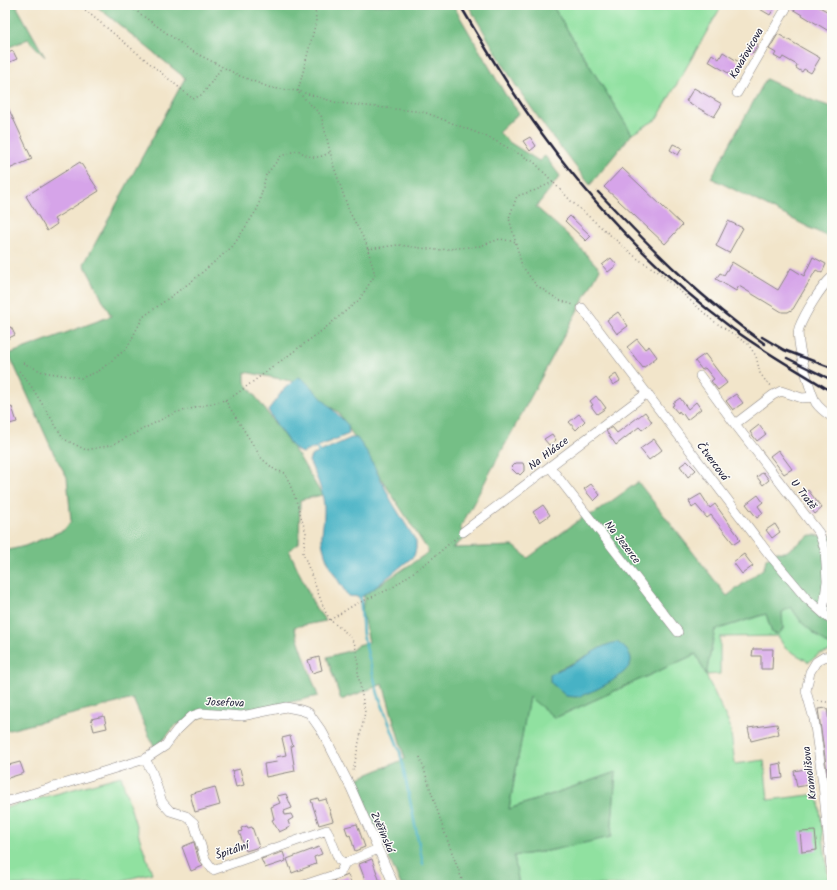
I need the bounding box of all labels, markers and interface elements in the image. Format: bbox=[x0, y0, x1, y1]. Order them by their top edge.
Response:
street label: Kovařovicova bbox=[725, 24, 769, 83]
street label: Na Hlásce bbox=[524, 432, 573, 475]
street label: Čtvercová bbox=[692, 438, 734, 486]
street label: U Tratě bbox=[785, 475, 822, 515]
street label: Na Jezerce bbox=[600, 517, 645, 568]
street label: Josefova bbox=[205, 693, 245, 713]
street label: Kramolišova bbox=[798, 745, 822, 801]
street label: Zvěřinská bbox=[365, 809, 400, 857]
street label: Špitální bbox=[213, 836, 254, 865]

